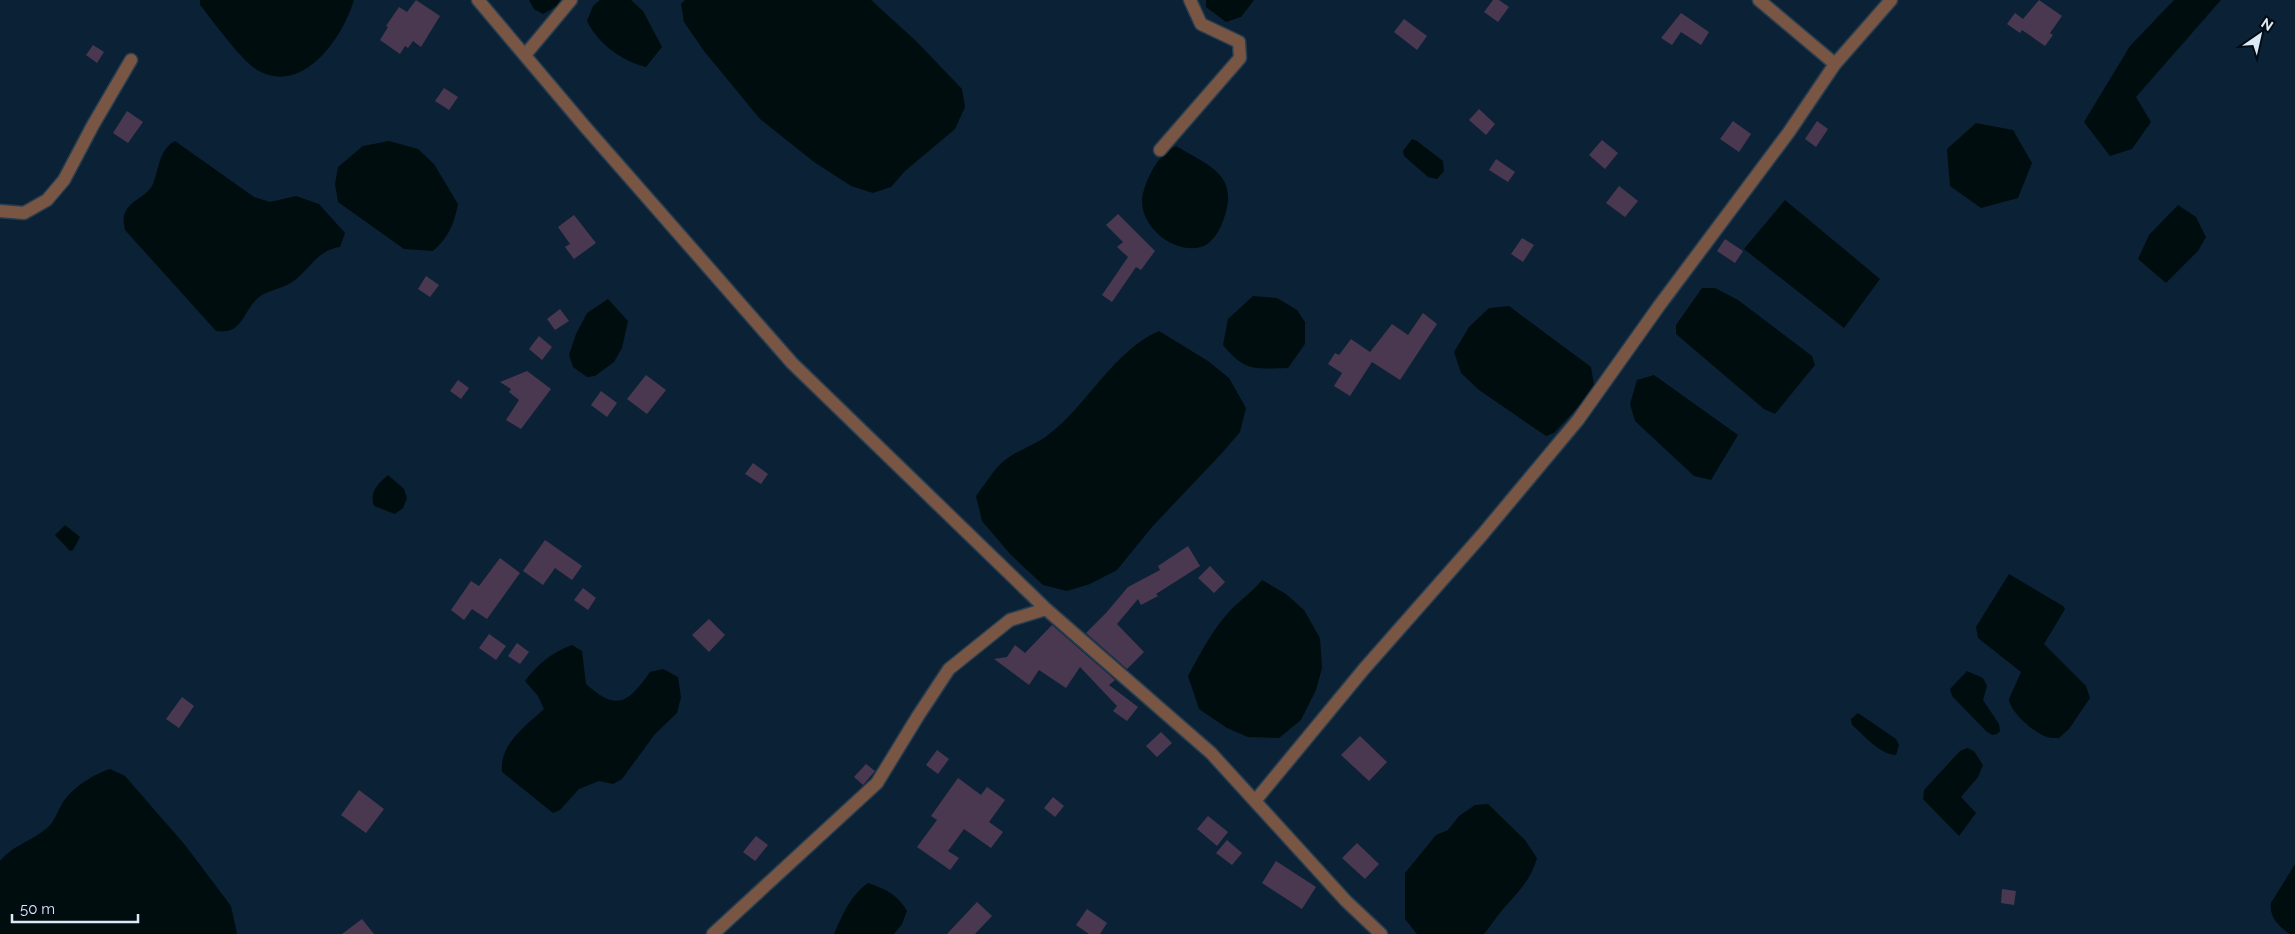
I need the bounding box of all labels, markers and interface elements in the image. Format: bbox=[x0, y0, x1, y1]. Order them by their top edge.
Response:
north arrow bbox=[2235, 10, 2285, 60]
text: N bbox=[2258, 15, 2276, 34]
scale bar bbox=[12, 892, 139, 924]
text: 50 m bbox=[20, 900, 55, 918]

